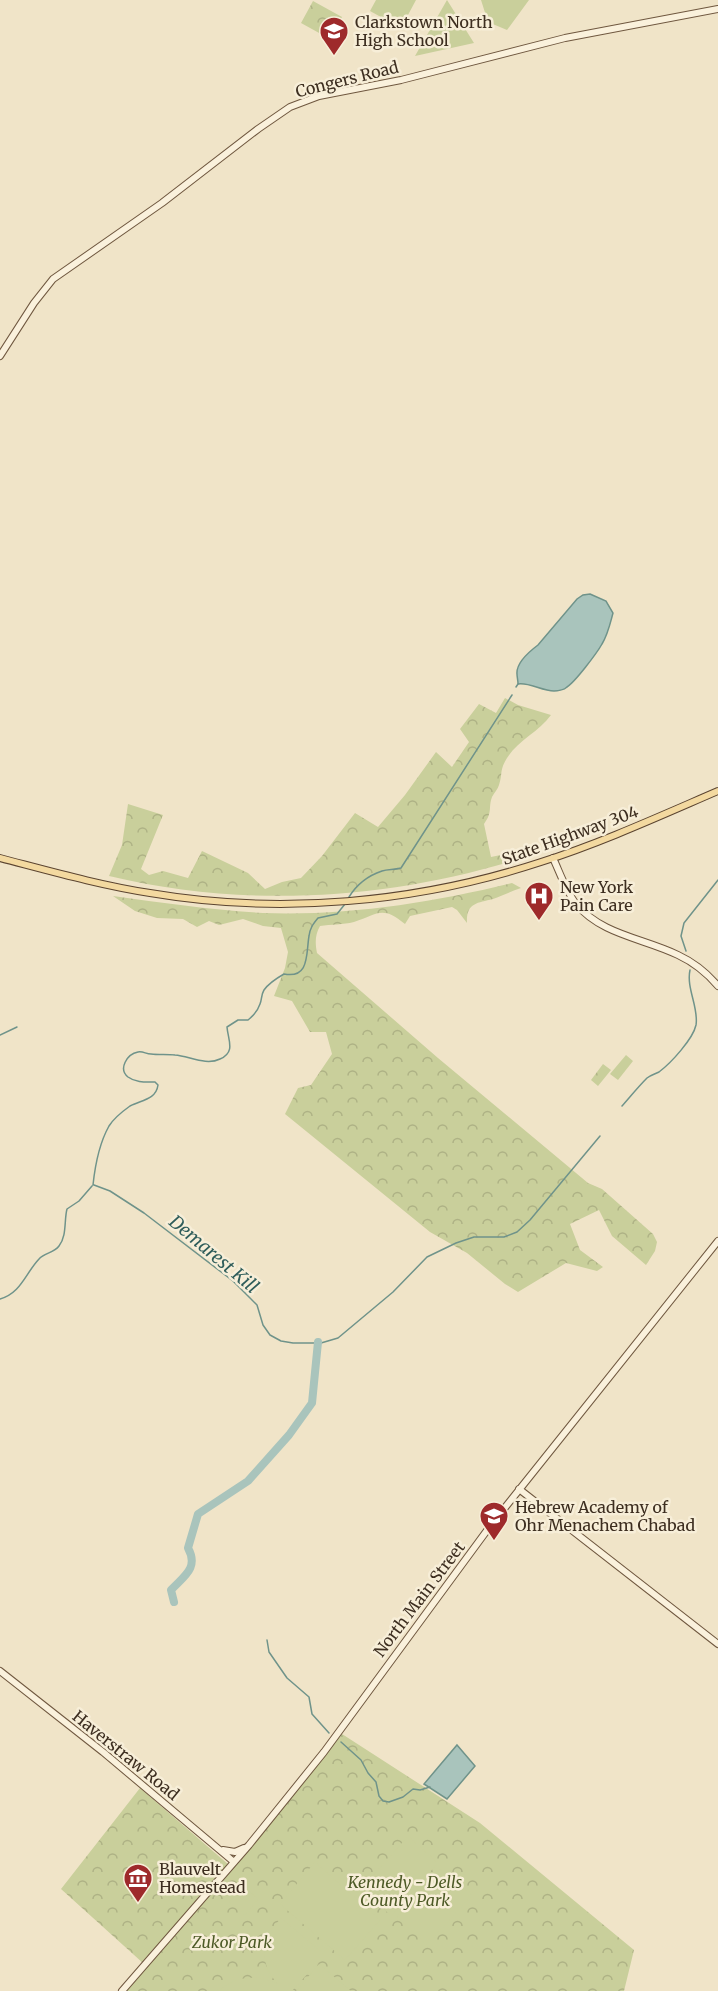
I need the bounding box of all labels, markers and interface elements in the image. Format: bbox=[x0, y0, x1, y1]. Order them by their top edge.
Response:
place label: Clarkstown North High School bbox=[355, 12, 493, 50]
school or university icon: Clarkstown North High School bbox=[318, 15, 350, 57]
street label: Congers Road bbox=[293, 56, 401, 101]
street label: State Highway 304 bbox=[499, 801, 641, 869]
place label: New York Pain Care bbox=[560, 877, 634, 915]
hospital icon: New York Pain Care bbox=[523, 880, 555, 922]
water label: Demarest Kill bbox=[164, 1209, 264, 1298]
place label: Hebrew Academy of Ohr Menachem Chabad bbox=[515, 1497, 695, 1535]
school or university icon: Hebrew Academy of Ohr Menachem Chabad bbox=[478, 1500, 510, 1542]
street label: North Main Street bbox=[369, 1537, 469, 1661]
street label: Haverstraw Road bbox=[69, 1706, 184, 1804]
place label: Blauvelt Homestead bbox=[159, 1859, 246, 1897]
museum icon: Blauvelt Homestead bbox=[122, 1862, 154, 1904]
park label: Kennedy - Dells County Park bbox=[347, 1872, 463, 1910]
park label: Zukor Park bbox=[191, 1932, 272, 1952]

